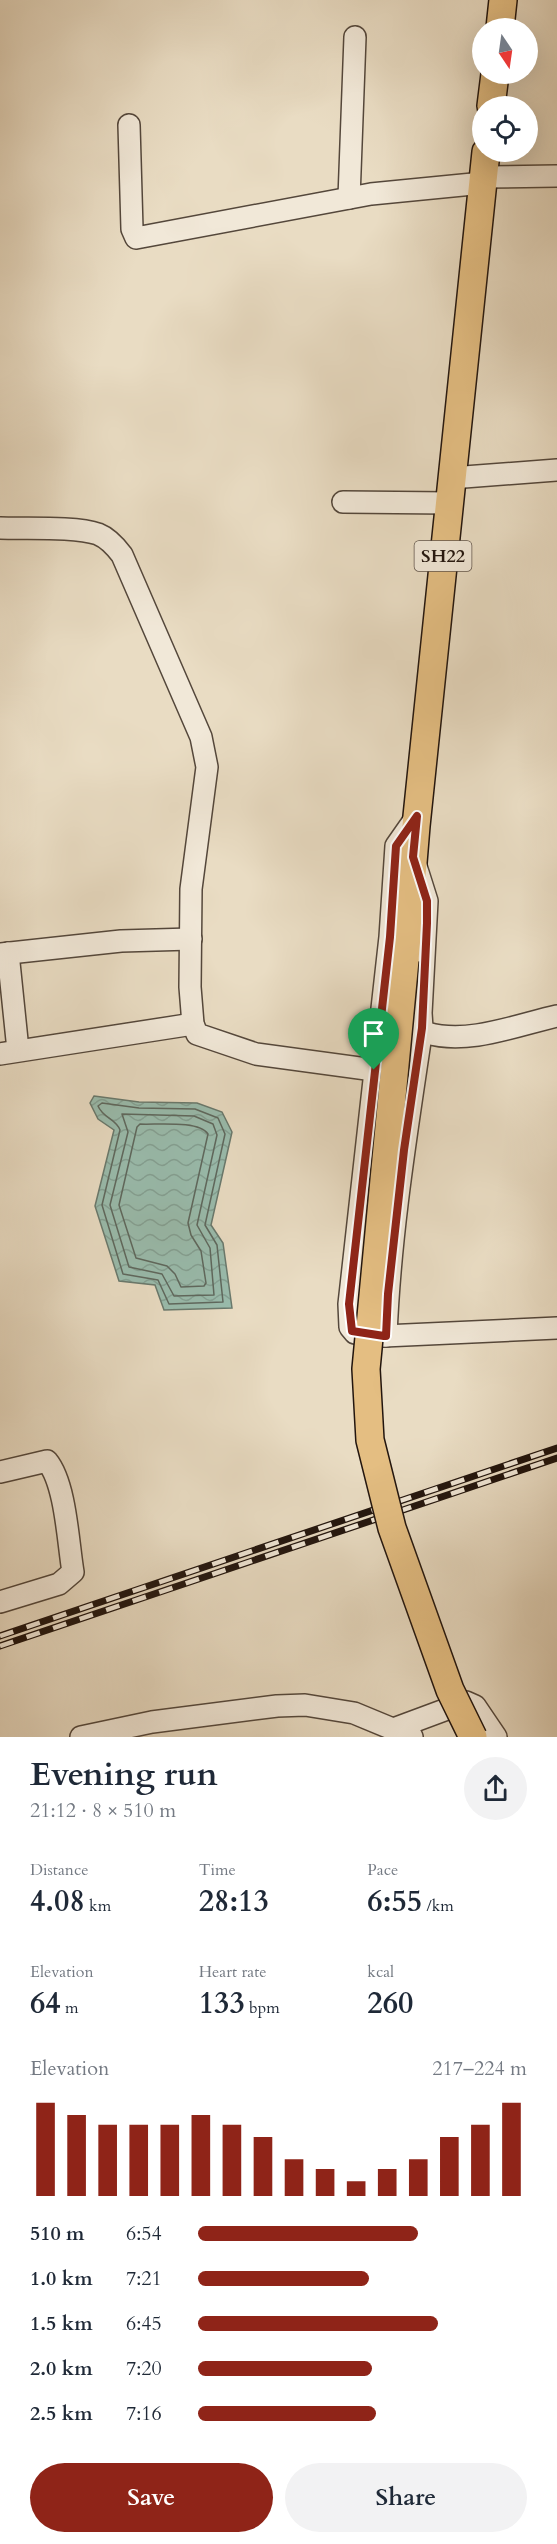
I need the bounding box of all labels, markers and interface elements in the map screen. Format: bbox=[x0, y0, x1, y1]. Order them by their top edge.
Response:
north arrow bbox=[472, 18, 538, 84]
map controls bbox=[472, 18, 538, 162]
button: locate bbox=[472, 96, 538, 162]
road number: SH22 bbox=[414, 541, 472, 571]
pin bbox=[348, 1008, 399, 1070]
icon: arrive bbox=[357, 1017, 390, 1050]
text: Evening run bbox=[30, 1752, 218, 1797]
button: share bbox=[464, 1757, 527, 1820]
text: 21:12 · 8 × 510 m bbox=[30, 1797, 176, 1824]
text: Distance bbox=[30, 1859, 88, 1881]
text: Time bbox=[199, 1859, 236, 1881]
text: Pace bbox=[367, 1859, 398, 1881]
text: 4.08 bbox=[30, 1881, 85, 1922]
text: 28:13 bbox=[199, 1881, 269, 1922]
text: 6:55 bbox=[367, 1881, 422, 1922]
text: km bbox=[85, 1895, 111, 1917]
text: /km bbox=[422, 1895, 454, 1917]
text: Elevation bbox=[30, 1961, 94, 1983]
text: Heart rate bbox=[199, 1961, 266, 1983]
text: kcal bbox=[367, 1961, 394, 1983]
text: 64 bbox=[30, 1983, 61, 2024]
text: 133 bbox=[199, 1983, 245, 2024]
text: 260 bbox=[367, 1983, 413, 2024]
text: m bbox=[61, 1997, 79, 2019]
text: bpm bbox=[245, 1997, 280, 2019]
text: Elevation bbox=[30, 2055, 109, 2082]
text: 217–224 m bbox=[432, 2055, 527, 2082]
text: 510 m bbox=[30, 2220, 85, 2247]
text: 6:54 bbox=[126, 2220, 162, 2247]
text: 1.0 km bbox=[30, 2265, 93, 2292]
text: 7:21 bbox=[126, 2265, 162, 2292]
text: 1.5 km bbox=[30, 2310, 93, 2337]
text: 6:45 bbox=[126, 2310, 162, 2337]
text: 2.0 km bbox=[30, 2355, 93, 2382]
text: 7:20 bbox=[126, 2355, 162, 2382]
text: 2.5 km bbox=[30, 2400, 93, 2427]
text: 7:16 bbox=[126, 2400, 162, 2427]
button: Save bbox=[30, 2463, 273, 2532]
button: Share bbox=[285, 2463, 527, 2532]

